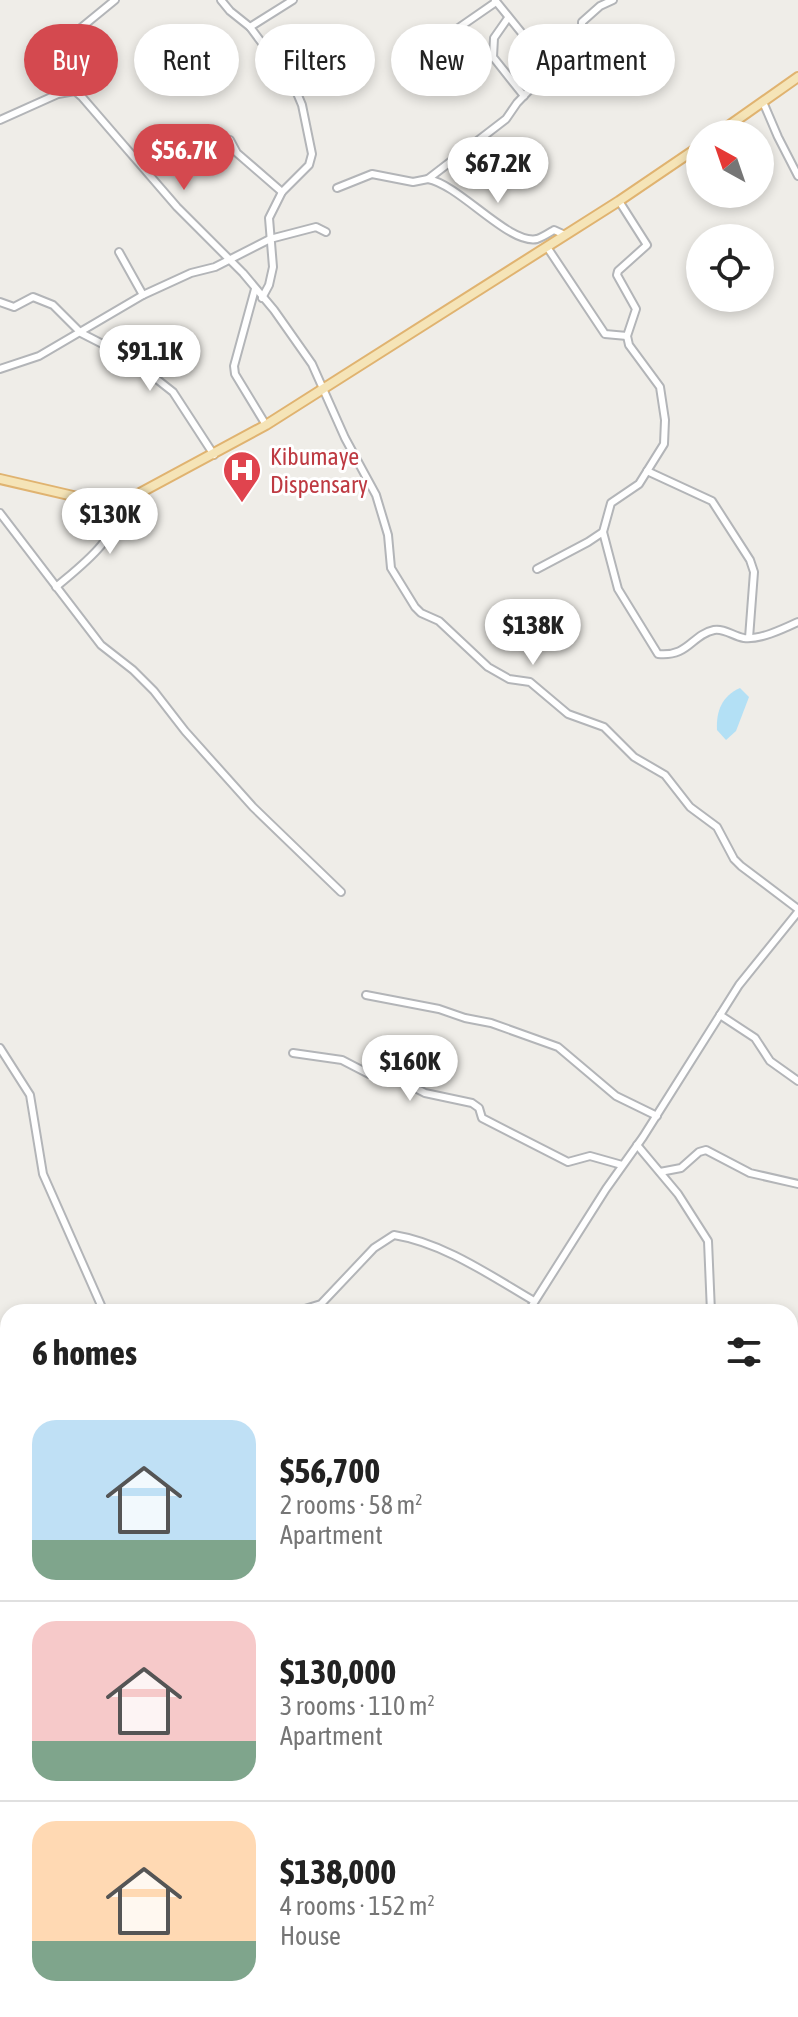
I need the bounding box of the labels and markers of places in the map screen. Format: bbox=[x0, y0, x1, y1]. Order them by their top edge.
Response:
pin: $56.7K bbox=[119, 124, 249, 192]
pin: $67.2K bbox=[433, 137, 563, 205]
pin: $91.1K bbox=[85, 325, 215, 393]
place label: Kibumaye Dispensary bbox=[270, 443, 368, 498]
hospital icon: Kibumaye Dispensary bbox=[221, 449, 263, 504]
pin: $130K bbox=[54, 488, 166, 556]
pin: $138K bbox=[477, 599, 589, 667]
pin: $160K bbox=[354, 1035, 466, 1103]

